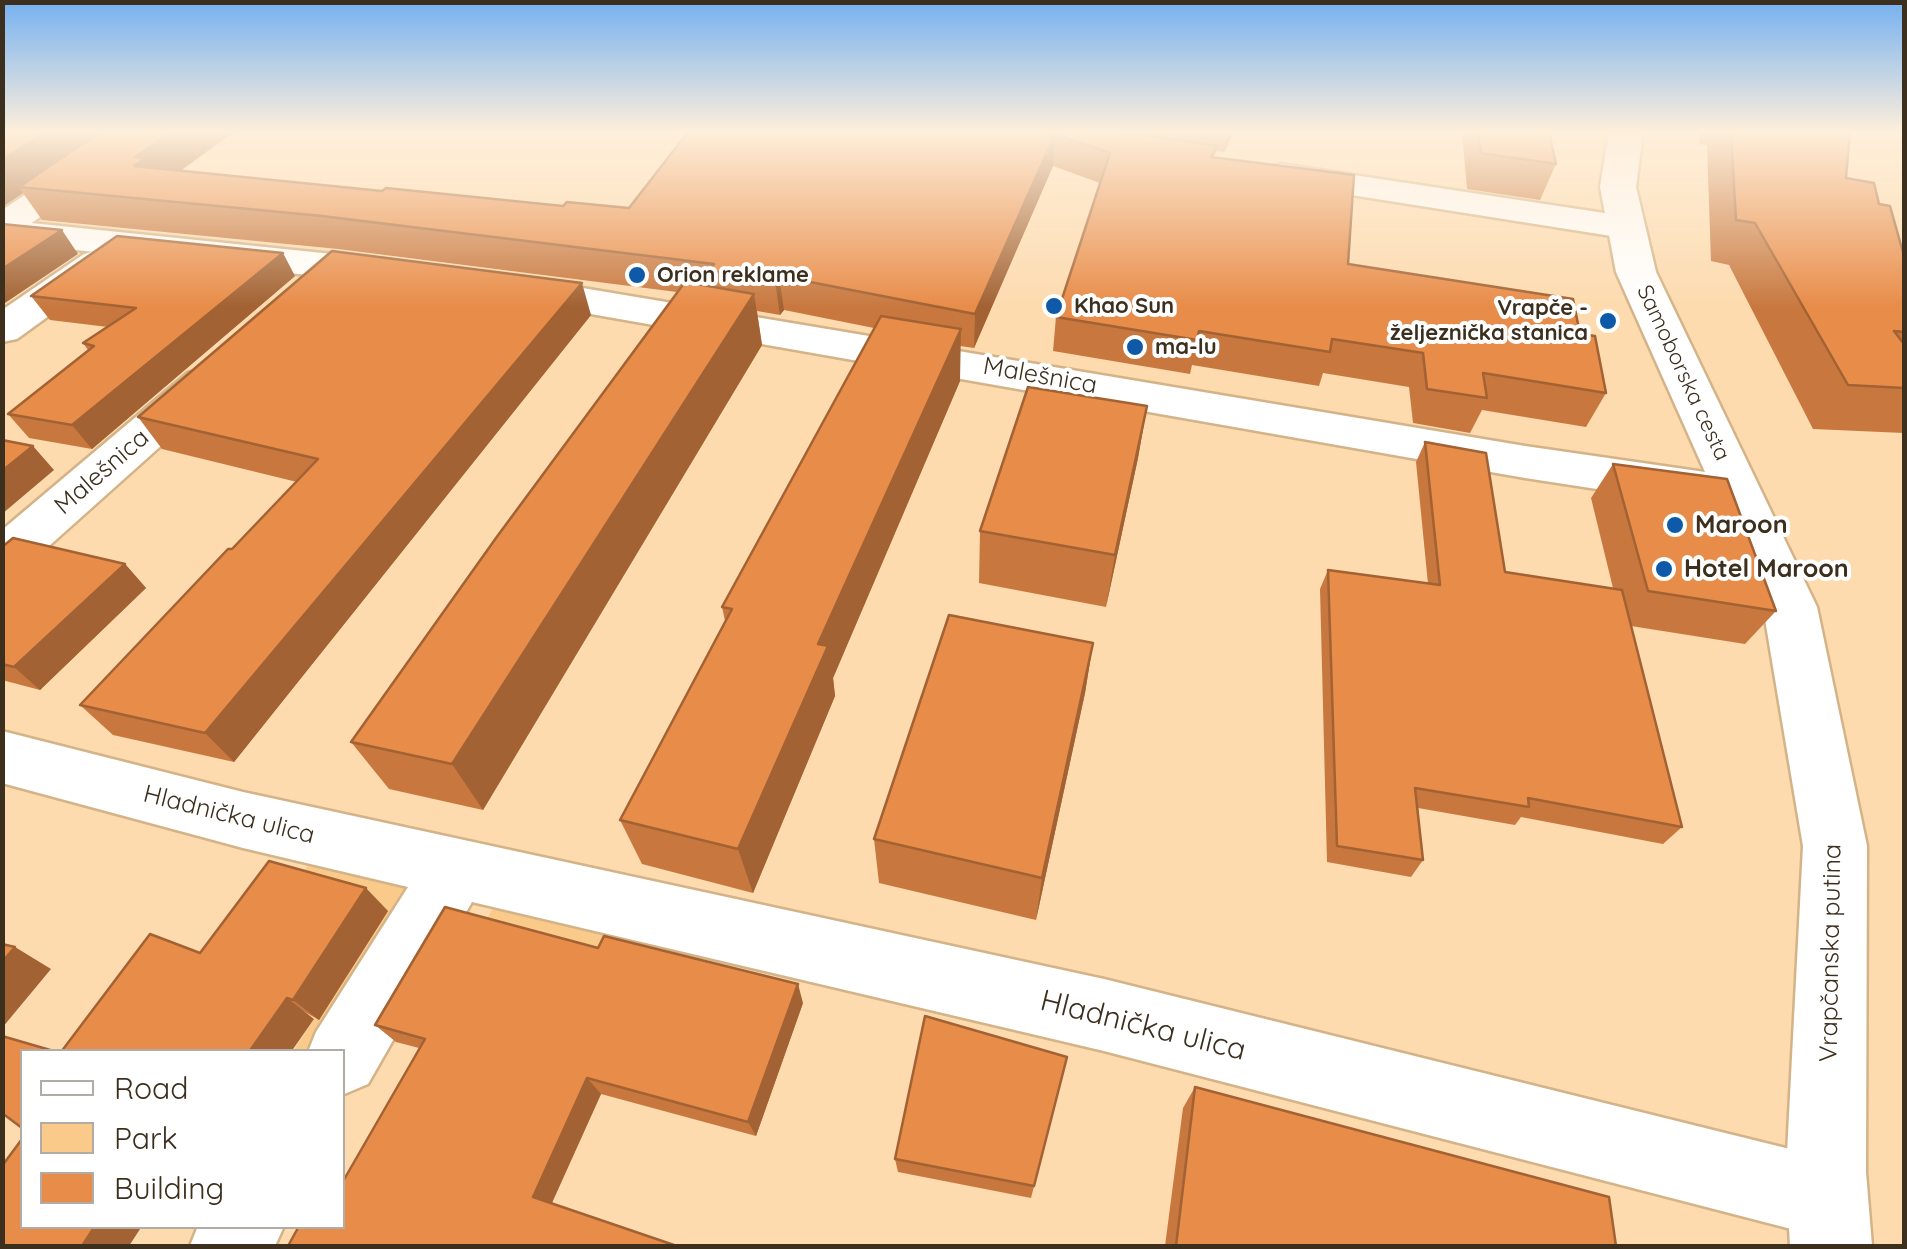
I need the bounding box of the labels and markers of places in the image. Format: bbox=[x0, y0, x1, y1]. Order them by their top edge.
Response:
place label: Orion reklame bbox=[657, 262, 809, 288]
marker: Orion reklame bbox=[626, 264, 648, 286]
place label: Khao Sun bbox=[1074, 293, 1174, 319]
marker: Khao Sun bbox=[1043, 295, 1065, 317]
place label: Vrapče - željeznička stanica bbox=[1390, 295, 1588, 346]
marker: Vrapče - željeznička stanica bbox=[1597, 310, 1619, 332]
place label: ma-lu bbox=[1155, 334, 1217, 360]
marker: ma-lu bbox=[1124, 336, 1146, 358]
place label: Maroon bbox=[1695, 510, 1788, 540]
marker: Maroon bbox=[1664, 514, 1686, 536]
place label: Hotel Maroon bbox=[1684, 554, 1849, 584]
marker: Hotel Maroon bbox=[1653, 558, 1675, 580]

